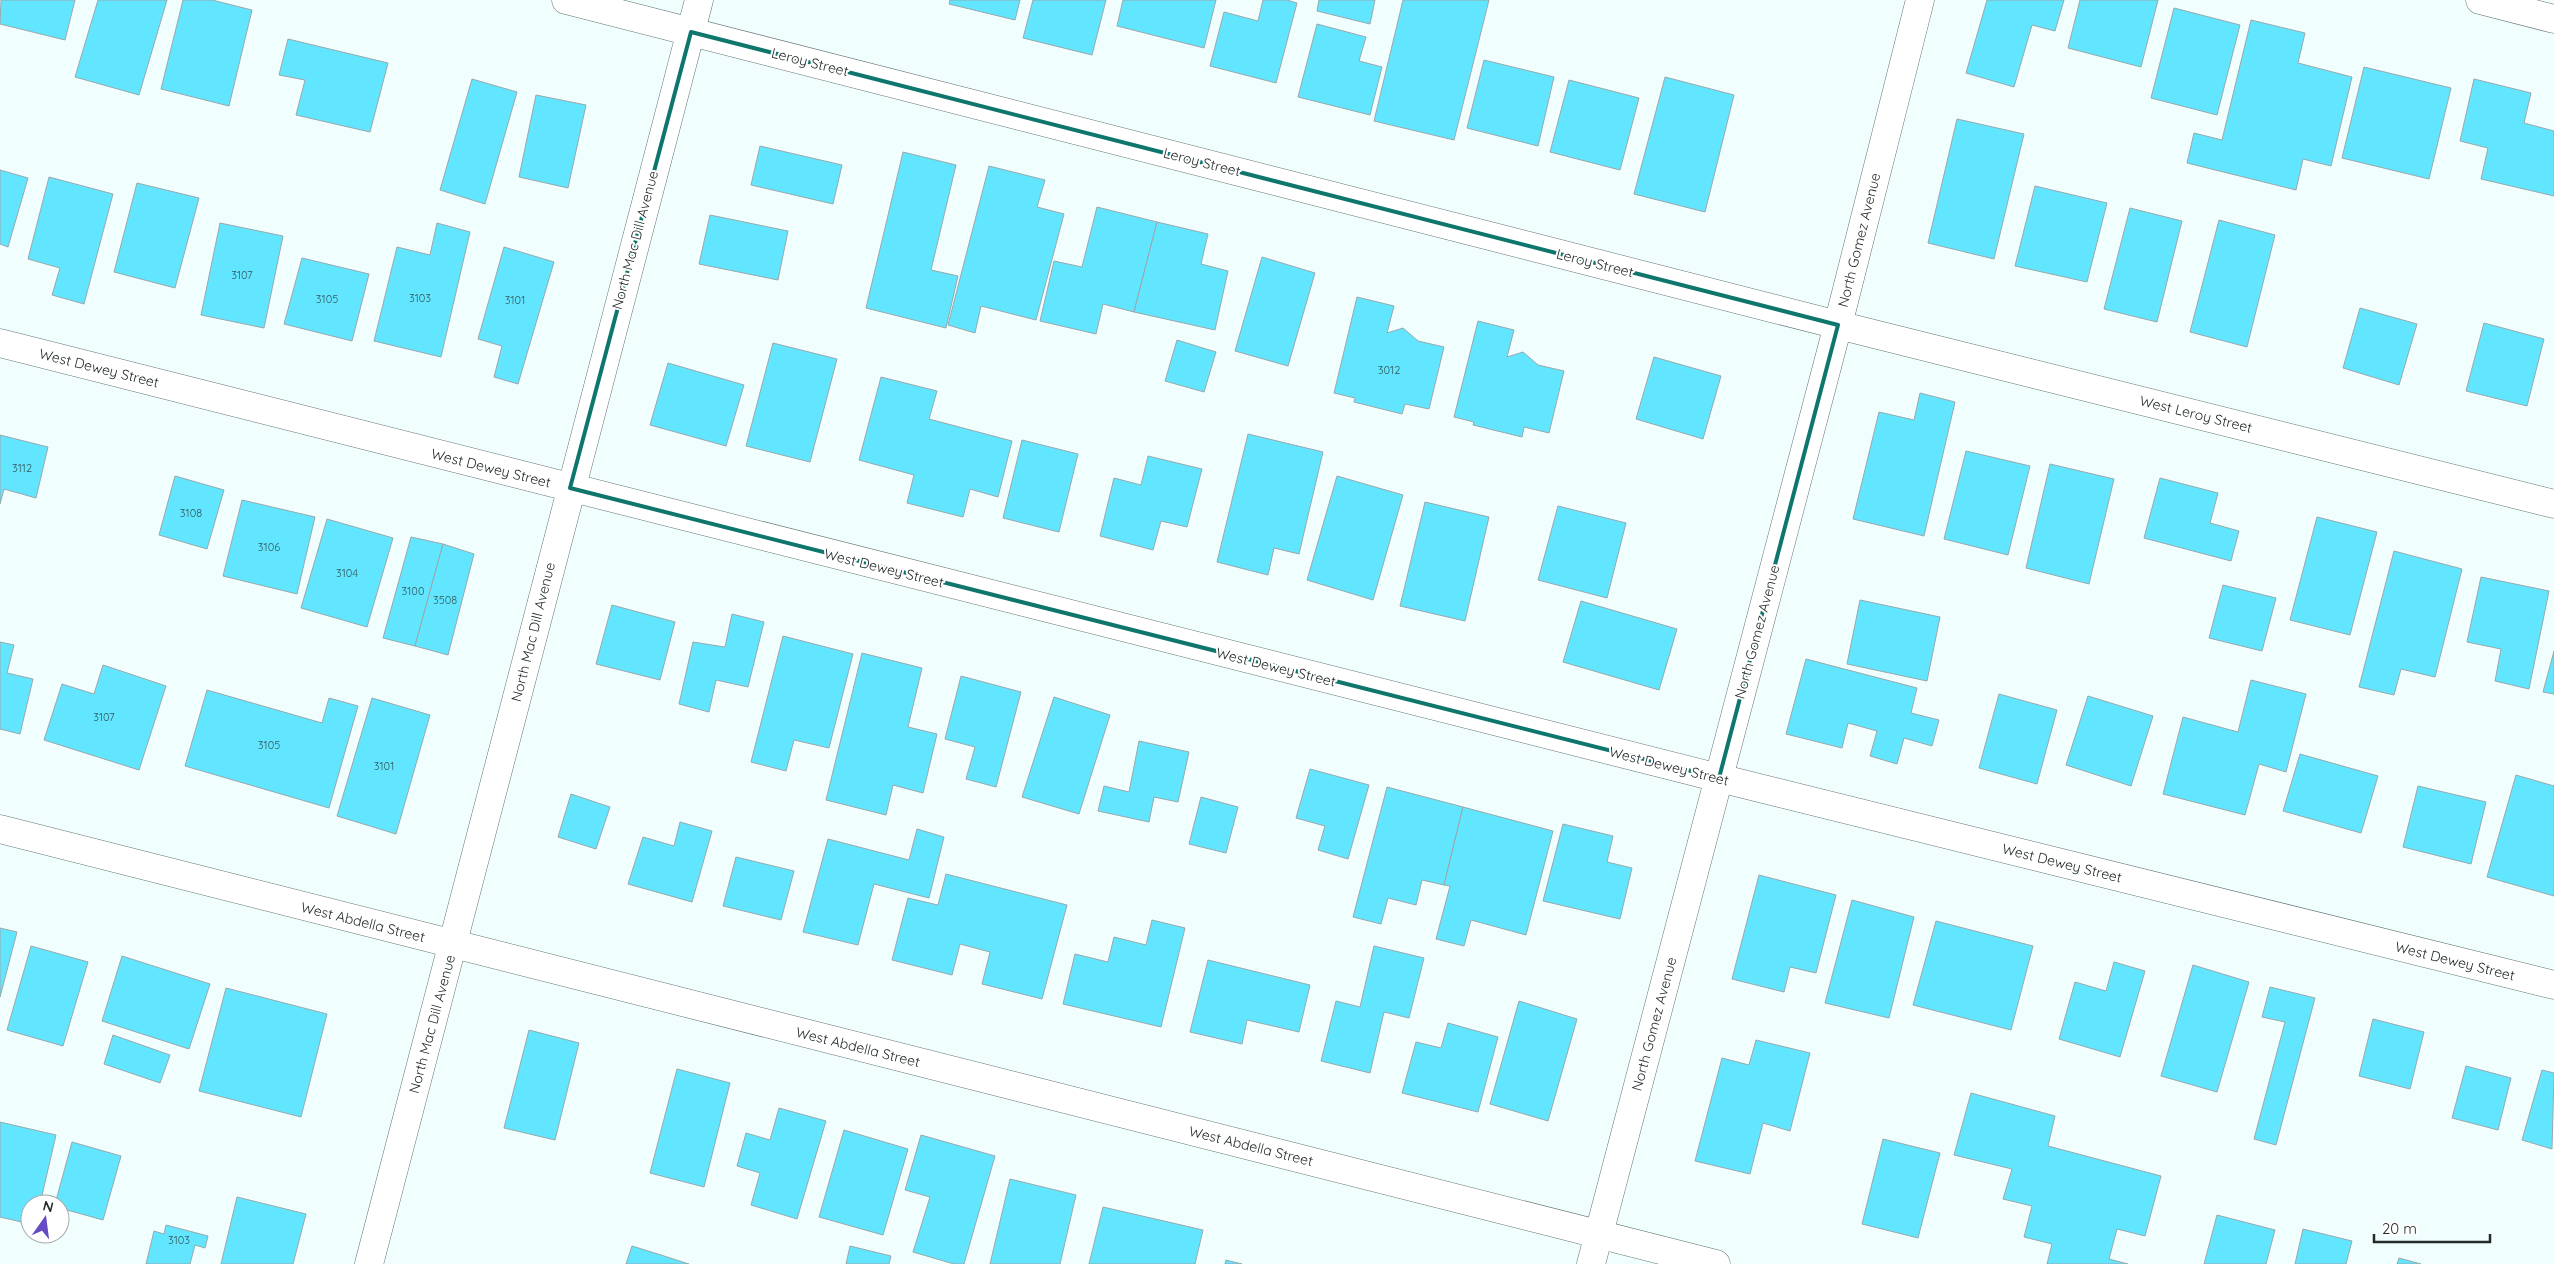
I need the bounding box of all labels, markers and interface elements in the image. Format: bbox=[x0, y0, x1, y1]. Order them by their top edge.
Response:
street label: Leroy Street bbox=[770, 44, 851, 80]
street label: Leroy Street bbox=[1162, 144, 1243, 180]
street label: North Mac Dill Avenue bbox=[608, 169, 662, 311]
street label: North Gomez Avenue bbox=[1834, 171, 1884, 309]
street label: Leroy Street bbox=[1555, 245, 1636, 281]
house number: 3107 bbox=[231, 268, 253, 282]
house number: 3103 bbox=[409, 291, 431, 305]
house number: 3105 bbox=[316, 292, 338, 306]
house number: 3101 bbox=[505, 293, 525, 307]
street label: West Dewey Street bbox=[37, 344, 161, 392]
house number: 3012 bbox=[1378, 363, 1400, 377]
street label: West Leroy Street bbox=[2138, 391, 2254, 437]
street label: West Dewey Street bbox=[429, 444, 553, 492]
house number: 3112 bbox=[12, 461, 32, 475]
house number: 3108 bbox=[180, 506, 202, 520]
house number: 3106 bbox=[258, 540, 280, 554]
street label: West Dewey Street bbox=[822, 544, 946, 592]
street label: North Mac Dill Avenue bbox=[507, 560, 559, 704]
street label: North Gomez Avenue bbox=[1730, 563, 1784, 701]
house number: 3104 bbox=[336, 566, 358, 580]
house number: 3100 bbox=[402, 584, 424, 598]
house number: 3508 bbox=[433, 593, 457, 607]
street label: West Dewey Street bbox=[1214, 643, 1338, 691]
house number: 3107 bbox=[93, 710, 115, 724]
house number: 3105 bbox=[258, 738, 280, 752]
street label: West Dewey Street bbox=[1607, 742, 1731, 790]
house number: 3101 bbox=[374, 759, 394, 773]
street label: West Dewey Street bbox=[2000, 839, 2124, 887]
street label: West Abdella Street bbox=[299, 898, 427, 946]
street label: West Dewey Street bbox=[2393, 937, 2517, 985]
street label: North Mac Dill Avenue bbox=[405, 953, 459, 1095]
street label: North Gomez Avenue bbox=[1627, 955, 1681, 1093]
street label: West Abdella Street bbox=[794, 1023, 922, 1071]
street label: West Abdella Street bbox=[1187, 1122, 1315, 1170]
north arrow bbox=[20, 1194, 70, 1244]
text: N bbox=[41, 1196, 55, 1216]
scale bar bbox=[2374, 1212, 2490, 1244]
text: 20 m bbox=[2382, 1219, 2417, 1238]
house number: 3103 bbox=[168, 1233, 190, 1247]

